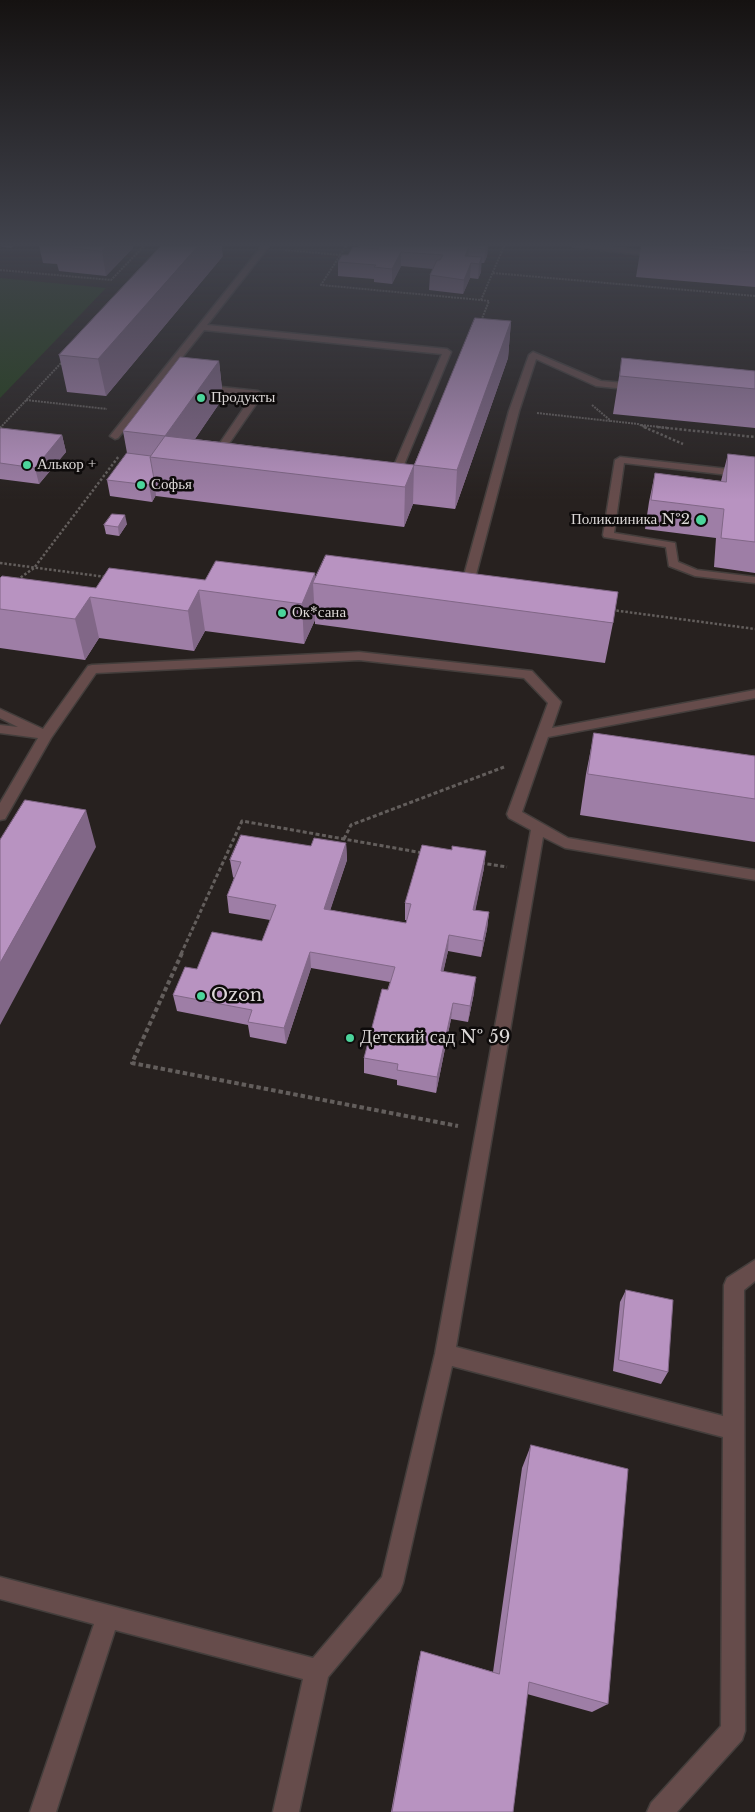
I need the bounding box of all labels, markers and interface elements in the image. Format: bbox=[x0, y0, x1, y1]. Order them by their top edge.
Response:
place label: Продукты bbox=[211, 389, 275, 407]
marker: Продукты bbox=[195, 392, 207, 404]
place label: Алькор + bbox=[37, 456, 96, 474]
marker: Алькор + bbox=[21, 459, 33, 471]
place label: Софья bbox=[151, 476, 192, 494]
marker: Софья bbox=[135, 479, 147, 491]
place label: Поликлиника №2 bbox=[571, 511, 690, 529]
marker: Поликлиника №2 bbox=[694, 513, 708, 527]
place label: Ок*сана bbox=[292, 604, 346, 622]
marker: Ок*сана bbox=[276, 607, 288, 619]
place label: Ozon bbox=[211, 985, 262, 1007]
marker: Ozon bbox=[195, 990, 207, 1002]
place label: Детский сад № 59 bbox=[360, 1027, 510, 1049]
marker: Детский сад № 59 bbox=[344, 1032, 356, 1044]

